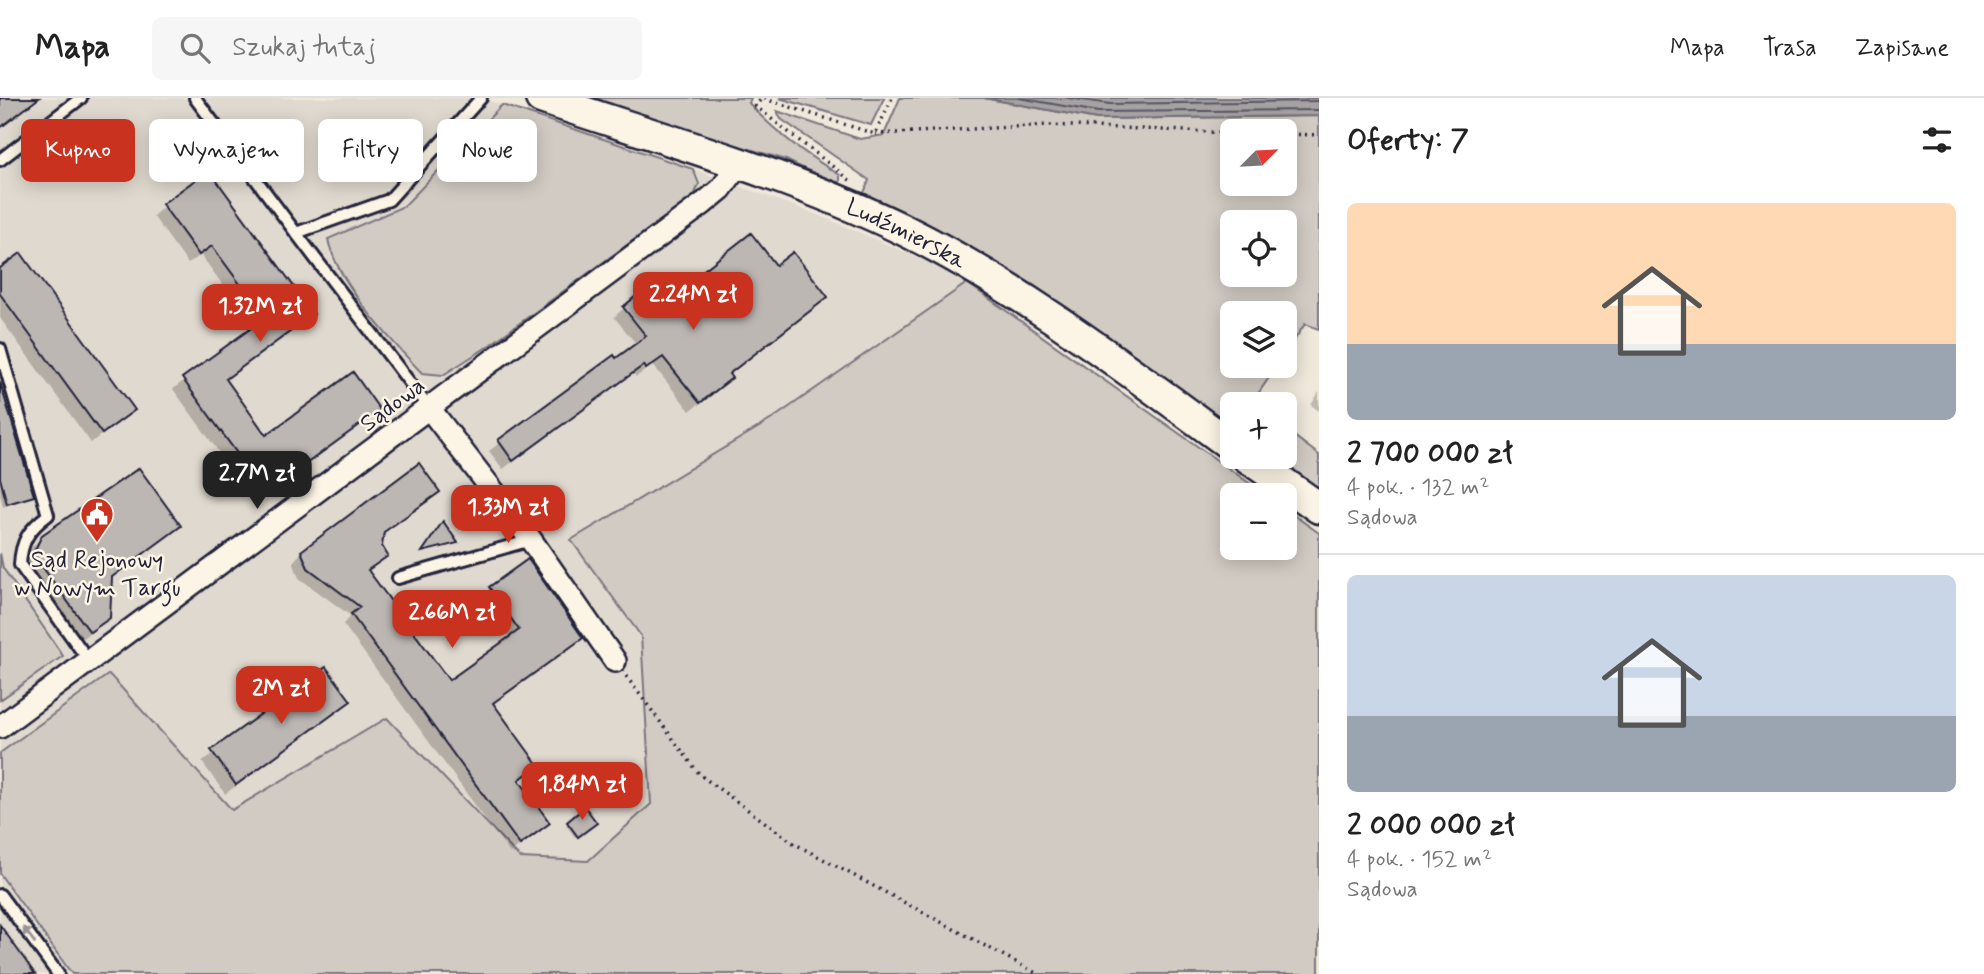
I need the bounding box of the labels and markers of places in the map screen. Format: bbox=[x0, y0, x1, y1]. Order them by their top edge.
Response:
pin: 2.24M zł bbox=[621, 272, 765, 332]
pin: 1.32M zł bbox=[188, 285, 332, 344]
pin: 2.7M zł bbox=[192, 452, 322, 511]
pin: 1.33M zł bbox=[436, 486, 580, 545]
public building icon: Sąd Rejonowy w Nowym Targu bbox=[78, 495, 116, 544]
place label: Sąd Rejonowy w Nowym Targu bbox=[14, 545, 180, 607]
pin: 2.66M zł bbox=[380, 590, 524, 650]
pin: 2M zł bbox=[232, 666, 330, 726]
pin: 1.84M zł bbox=[510, 762, 654, 822]

